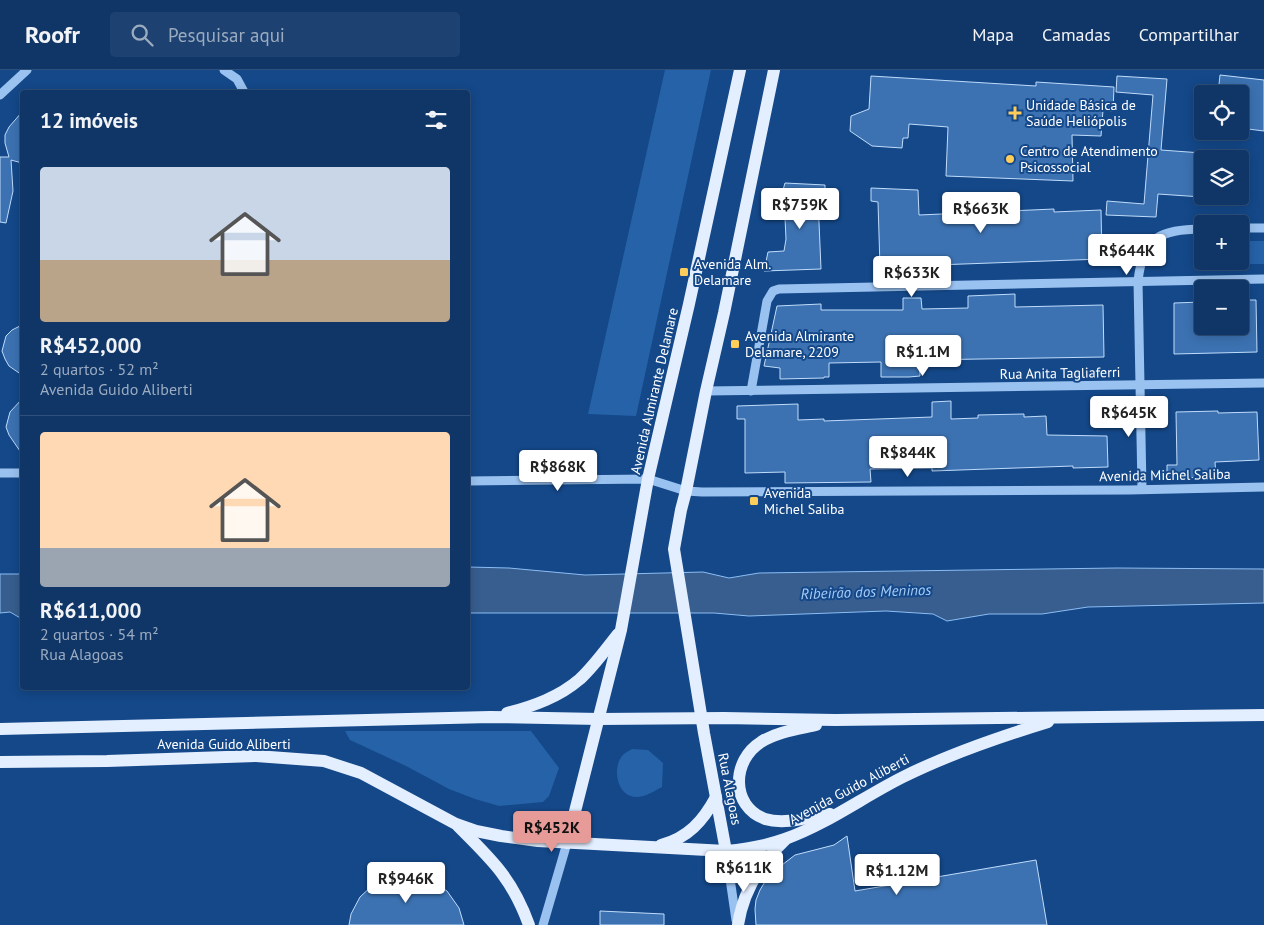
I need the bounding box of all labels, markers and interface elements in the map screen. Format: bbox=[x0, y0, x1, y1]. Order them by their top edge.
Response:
search box bbox=[110, 12, 460, 57]
text: Roofr bbox=[25, 19, 80, 50]
icon: search bbox=[128, 21, 156, 49]
text: Pesquisar aqui bbox=[168, 23, 285, 47]
text: Mapa bbox=[972, 23, 1014, 46]
text: Camadas bbox=[1042, 23, 1111, 46]
text: Compartilhar bbox=[1139, 23, 1239, 46]
map controls bbox=[1194, 85, 1249, 335]
button: locate bbox=[1194, 85, 1249, 140]
place label: Unidade Básica de Saúde Heliópolis bbox=[1026, 96, 1136, 130]
icon: filters bbox=[422, 106, 450, 134]
marker: Unidade Básica de Saúde Heliópolis bbox=[1008, 106, 1022, 120]
text: 12 imóveis bbox=[40, 107, 138, 134]
place label: Centro de Atendimento Psicossocial bbox=[1020, 142, 1158, 176]
button: layers bbox=[1194, 150, 1249, 205]
marker: Centro de Atendimento Psicossocial bbox=[1004, 153, 1016, 165]
pin: R$759K bbox=[759, 188, 841, 230]
pin: R$663K bbox=[940, 191, 1022, 234]
text: R$759K bbox=[772, 194, 828, 214]
text: R$663K bbox=[953, 198, 1009, 218]
icon: home bbox=[200, 199, 290, 289]
button: + bbox=[1194, 215, 1249, 270]
pin: R$644K bbox=[1086, 234, 1168, 276]
text: R$644K bbox=[1099, 240, 1155, 260]
place label: Avenida Alm. Delamare bbox=[694, 255, 771, 289]
pin: R$633K bbox=[871, 256, 953, 298]
text: R$633K bbox=[884, 262, 940, 282]
marker: Avenida Alm. Delamare bbox=[678, 266, 690, 278]
button: − bbox=[1194, 280, 1249, 335]
street label: Avenida Almirante Delamare bbox=[626, 306, 682, 476]
place label: Avenida Almirante Delamare, 2209 bbox=[745, 327, 854, 361]
text: R$452,000 bbox=[40, 332, 141, 359]
pin: R$1.1M bbox=[882, 334, 964, 377]
marker: Avenida Almirante Delamare, 2209 bbox=[729, 338, 741, 350]
text: R$1.1M bbox=[896, 341, 950, 361]
text: 2 quartos · 52 m² bbox=[40, 359, 158, 379]
street label: Rua Anita Tagliaferri bbox=[999, 363, 1121, 383]
text: Avenida Guido Aliberti bbox=[40, 379, 193, 399]
pin: R$645K bbox=[1088, 396, 1170, 438]
text: R$645K bbox=[1101, 402, 1157, 422]
pin: R$844K bbox=[867, 436, 949, 478]
text: R$844K bbox=[880, 442, 936, 462]
pin: R$868K bbox=[517, 450, 599, 492]
text: R$868K bbox=[530, 456, 586, 476]
icon: home bbox=[200, 465, 290, 555]
street label: Avenida Michel Saliba bbox=[1099, 465, 1231, 485]
place label: Avenida Michel Saliba bbox=[764, 484, 845, 518]
marker: Avenida Michel Saliba bbox=[748, 495, 760, 507]
water label: Ribeirão dos Meninos bbox=[800, 580, 932, 603]
text: R$611,000 bbox=[40, 597, 141, 624]
text: 2 quartos · 54 m² bbox=[40, 624, 158, 644]
text: Rua Alagoas bbox=[40, 644, 124, 664]
street label: Avenida Guido Aliberti bbox=[157, 735, 291, 753]
street label: Avenida Guido Aliberti bbox=[786, 750, 912, 828]
street label: Rua Alagoas bbox=[714, 751, 746, 827]
pin: R$452K bbox=[511, 810, 593, 853]
text: R$452K bbox=[524, 817, 580, 837]
pin: R$611K bbox=[703, 850, 785, 893]
pin: R$1.12M bbox=[851, 854, 943, 896]
text: R$611K bbox=[716, 857, 772, 877]
text: R$1.12M bbox=[866, 860, 928, 880]
pin: R$946K bbox=[365, 862, 447, 904]
text: R$946K bbox=[378, 868, 434, 888]

